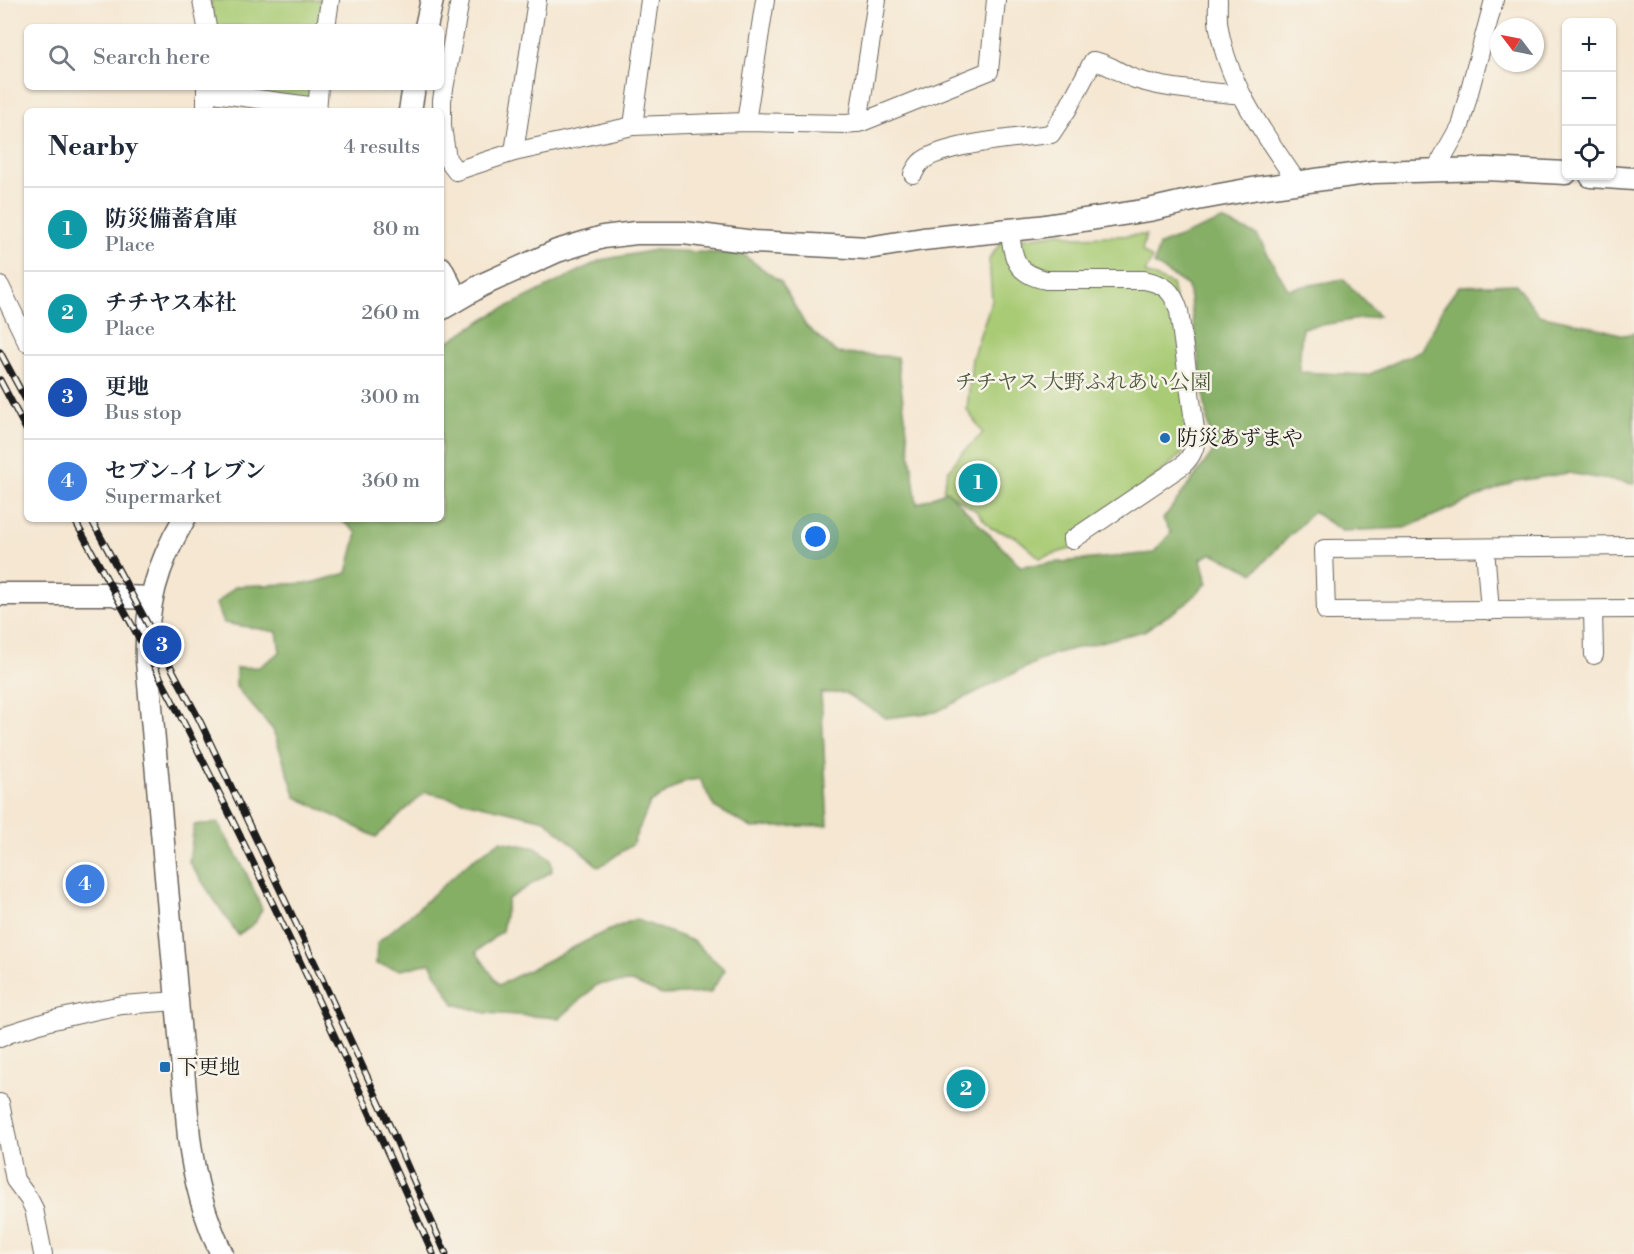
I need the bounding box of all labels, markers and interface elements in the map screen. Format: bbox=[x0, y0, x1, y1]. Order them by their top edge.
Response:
north arrow bbox=[1490, 18, 1544, 72]
map controls bbox=[1562, 18, 1616, 180]
button: + bbox=[1562, 18, 1616, 72]
search box bbox=[24, 24, 444, 90]
icon: search bbox=[45, 41, 78, 74]
text: Search here bbox=[93, 44, 210, 71]
button: − bbox=[1562, 72, 1616, 126]
button: locate bbox=[1562, 126, 1616, 180]
text: Nearby bbox=[48, 131, 138, 163]
text: 4 results bbox=[343, 135, 420, 160]
text: 防災備蓄倉庫 bbox=[105, 206, 237, 233]
text: 1 bbox=[63, 217, 72, 242]
text: 80 m bbox=[373, 217, 420, 242]
text: Place bbox=[105, 233, 155, 258]
text: チチヤス本社 bbox=[105, 290, 237, 317]
text: 2 bbox=[61, 301, 74, 326]
text: 260 m bbox=[362, 301, 420, 326]
text: Place bbox=[105, 317, 155, 342]
park label: チチヤス 大野ふれあい公園 bbox=[955, 370, 1211, 396]
text: 更地 bbox=[105, 374, 149, 401]
text: 3 bbox=[61, 385, 74, 410]
text: 300 m bbox=[361, 385, 420, 410]
text: Bus stop bbox=[105, 401, 182, 426]
place label: 防災あずまや bbox=[1177, 426, 1303, 452]
marker: 防災あずまや bbox=[1158, 431, 1172, 445]
text: セブン-イレブン bbox=[105, 458, 266, 485]
pin: 1 bbox=[958, 460, 998, 506]
text: 4 bbox=[61, 469, 74, 494]
text: 360 m bbox=[362, 469, 420, 494]
text: Supermarket bbox=[105, 485, 222, 510]
your location bbox=[801, 522, 830, 551]
pin: 3 bbox=[142, 622, 182, 668]
pin: 4 bbox=[66, 862, 104, 906]
place label: 下更地 bbox=[177, 1055, 240, 1081]
marker: 下更地 bbox=[158, 1060, 172, 1074]
pin: 2 bbox=[946, 1066, 986, 1112]

